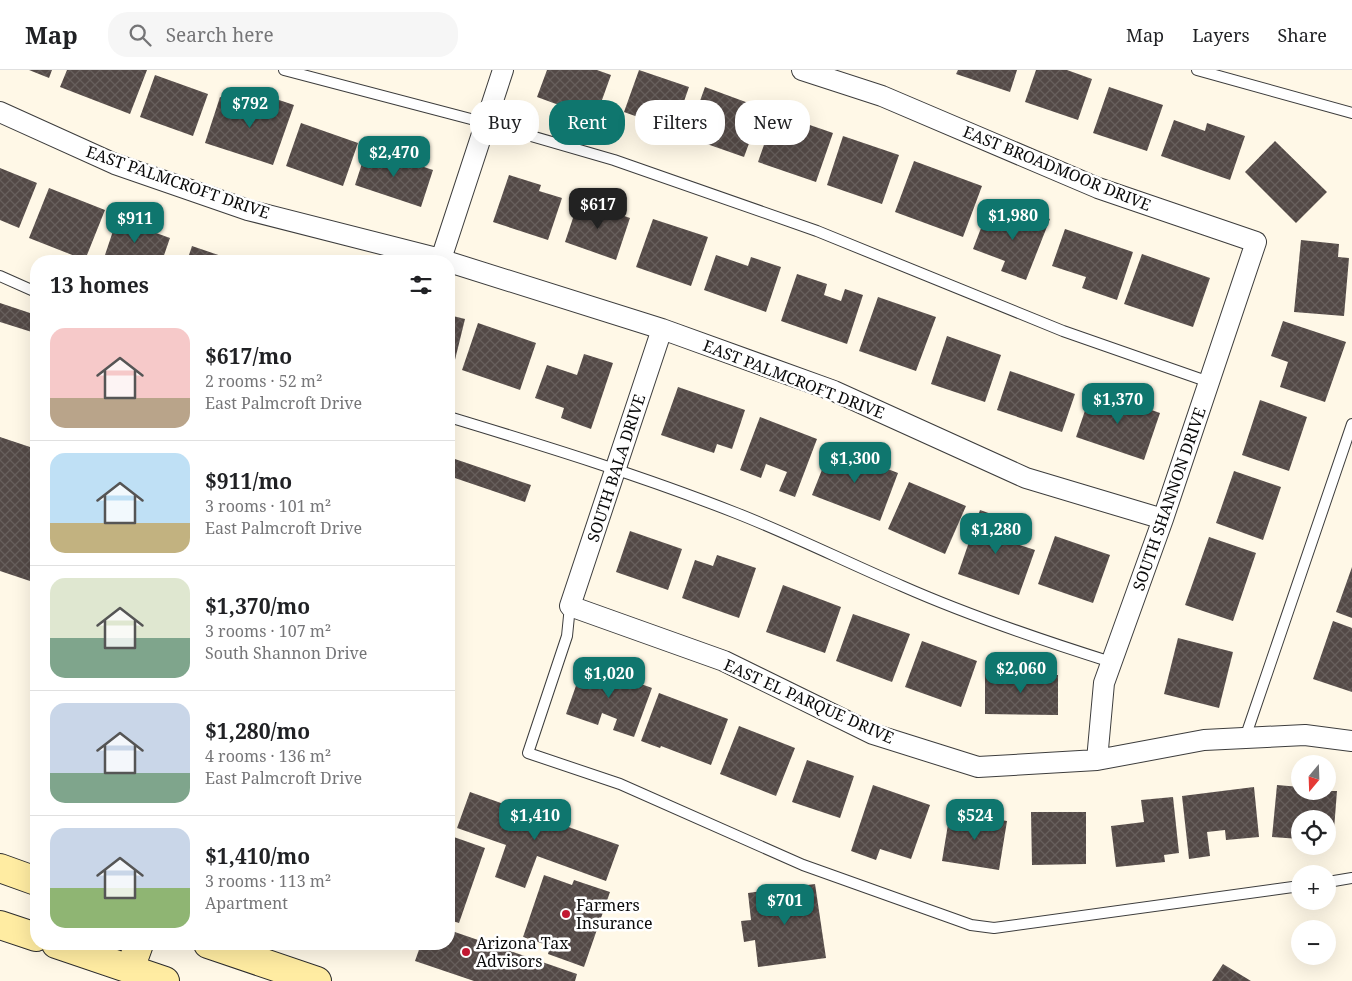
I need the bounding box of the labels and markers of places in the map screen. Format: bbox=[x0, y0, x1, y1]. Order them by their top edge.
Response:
pin: $792 bbox=[220, 87, 280, 129]
pin: $2,470 bbox=[353, 136, 435, 178]
pin: $617 bbox=[568, 188, 628, 230]
pin: $1,980 bbox=[972, 198, 1054, 241]
pin: $911 bbox=[105, 202, 165, 244]
pin: $1,370 bbox=[1077, 382, 1159, 425]
pin: $1,300 bbox=[814, 442, 896, 484]
pin: $1,280 bbox=[955, 512, 1037, 555]
pin: $2,060 bbox=[980, 652, 1062, 694]
pin: $1,020 bbox=[568, 656, 650, 699]
pin: $1,410 bbox=[494, 798, 576, 841]
pin: $524 bbox=[945, 798, 1005, 841]
pin: $701 bbox=[755, 884, 815, 926]
place label: Farmers Insurance bbox=[576, 894, 653, 934]
marker: Farmers Insurance bbox=[560, 908, 572, 920]
place label: Arizona Tax Advisors bbox=[476, 932, 569, 972]
marker: Arizona Tax Advisors bbox=[460, 946, 472, 958]

